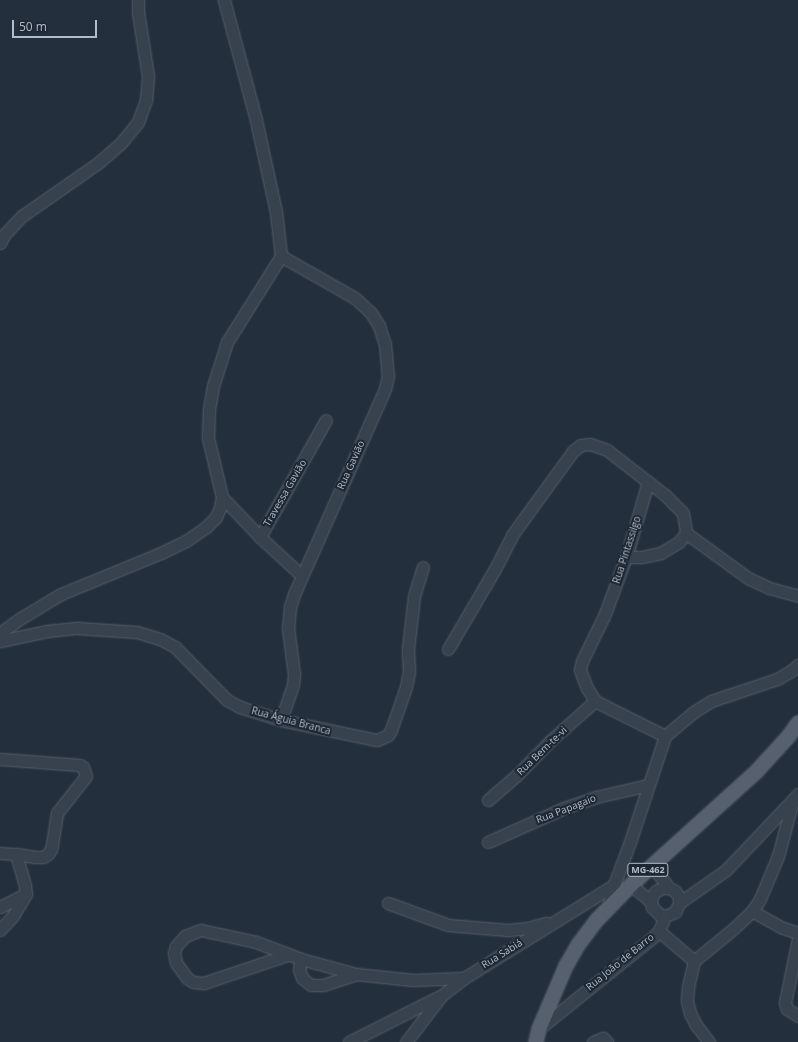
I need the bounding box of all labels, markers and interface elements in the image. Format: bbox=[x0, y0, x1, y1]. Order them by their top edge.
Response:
scale bar bbox=[14, 12, 99, 38]
text: 50 m bbox=[19, 18, 47, 35]
street label: Rua Gavião bbox=[335, 439, 367, 491]
street label: Travessa Gavião bbox=[261, 457, 309, 529]
street label: Rua Pintassilgo bbox=[610, 515, 644, 585]
street label: Rua Águia Branca bbox=[250, 705, 332, 737]
street label: Rua Bem-te-vi bbox=[514, 724, 570, 778]
street label: Rua Papagaio bbox=[534, 792, 598, 826]
road number: MG-462 bbox=[627, 863, 669, 877]
street label: Rua João de Barro bbox=[584, 931, 656, 993]
street label: Rua Sabiá bbox=[479, 937, 525, 971]

